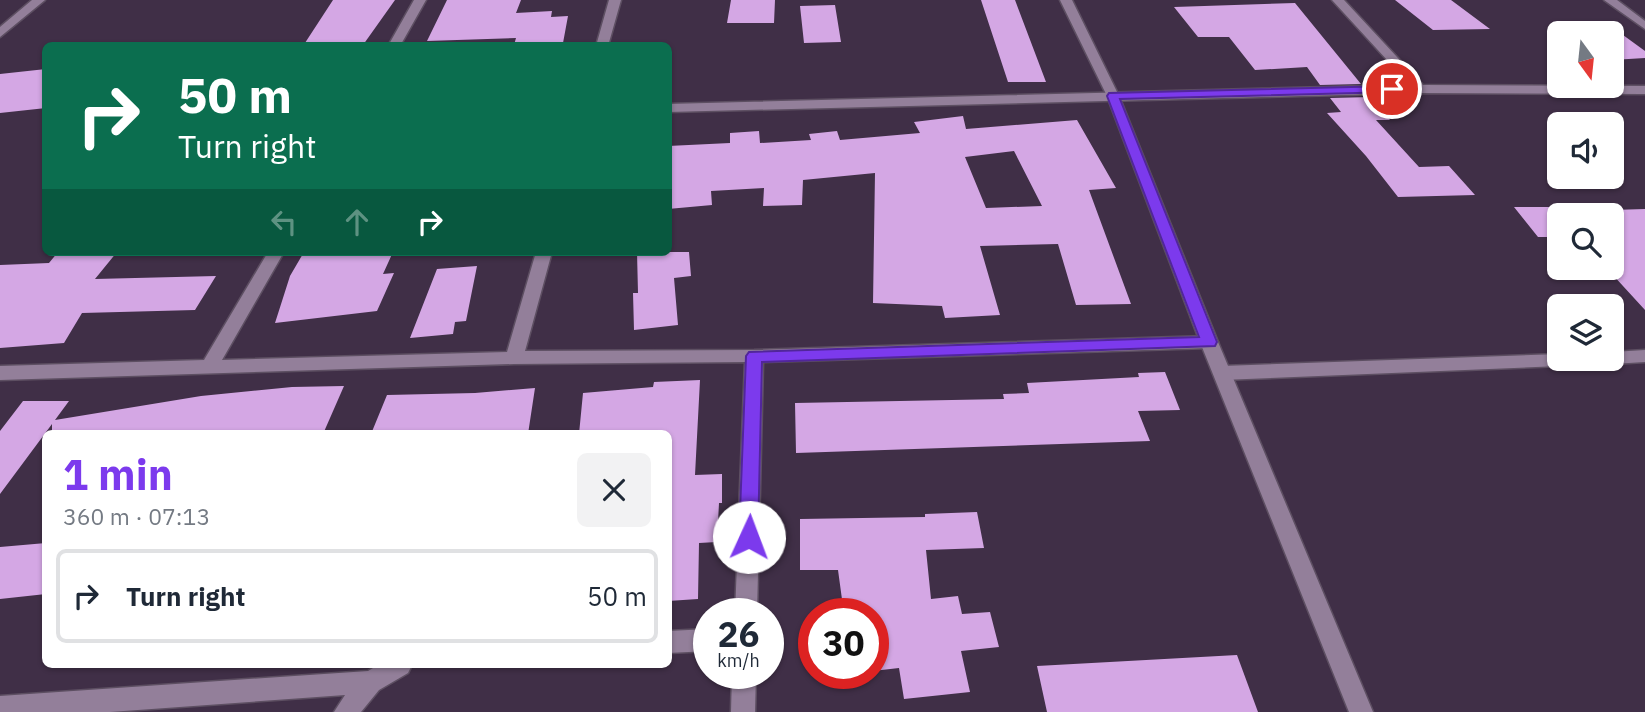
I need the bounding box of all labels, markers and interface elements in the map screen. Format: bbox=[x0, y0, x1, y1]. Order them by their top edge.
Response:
north arrow bbox=[1547, 21, 1624, 98]
map controls bbox=[1547, 21, 1624, 371]
pin bbox=[1362, 59, 1422, 119]
text: 50 m bbox=[178, 63, 292, 126]
icon: right bbox=[63, 70, 154, 161]
icon: arrive bbox=[1373, 70, 1411, 108]
button: sound bbox=[1547, 112, 1624, 189]
text: Turn right bbox=[178, 125, 316, 167]
icon: left bbox=[265, 203, 303, 241]
icon: ahead bbox=[338, 203, 376, 241]
icon: right bbox=[411, 203, 449, 241]
button: search bbox=[1547, 203, 1624, 280]
button: layers bbox=[1547, 294, 1624, 371]
text: 1 min bbox=[63, 447, 173, 502]
button: close bbox=[577, 453, 651, 527]
position arrow bbox=[712, 500, 786, 574]
text: 360 m · 07:13 bbox=[63, 501, 210, 531]
icon: right bbox=[67, 577, 105, 615]
text: Turn right bbox=[126, 579, 245, 613]
text: 50 m bbox=[587, 579, 647, 613]
speed limit sign: 30 bbox=[798, 598, 889, 689]
text: 26 bbox=[717, 611, 760, 657]
text: km/h bbox=[717, 649, 760, 672]

